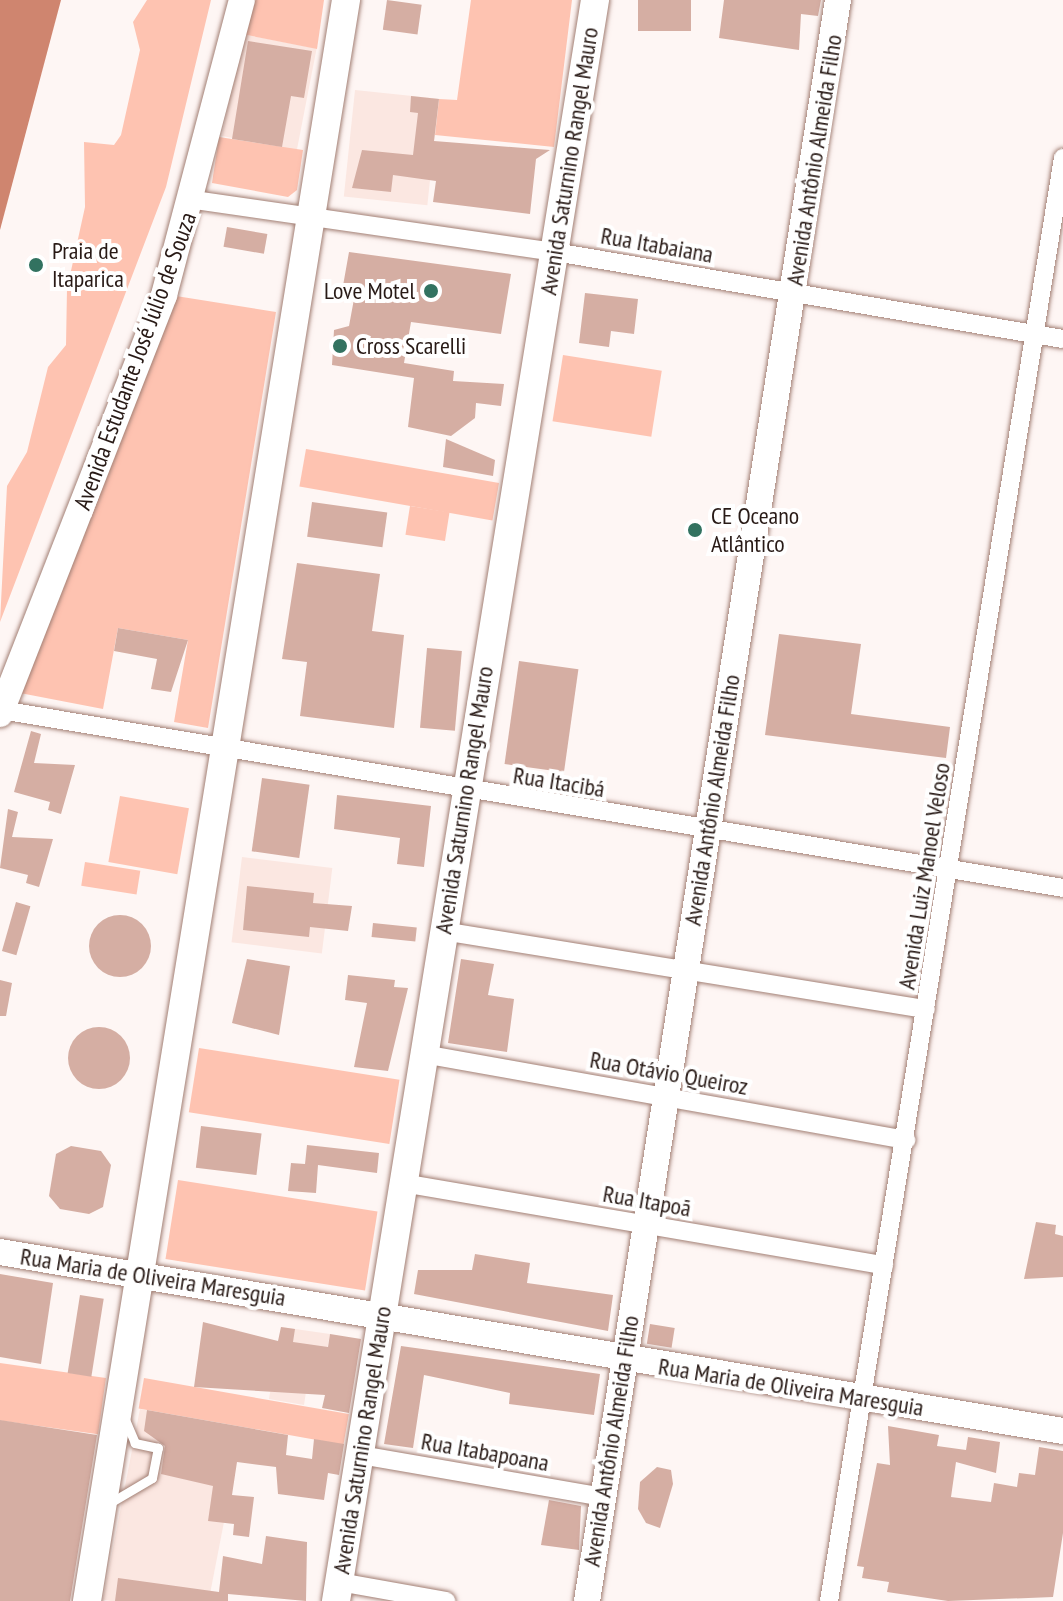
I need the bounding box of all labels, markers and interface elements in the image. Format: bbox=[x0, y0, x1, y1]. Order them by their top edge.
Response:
street label: Avenida Saturnino Rangel Mauro bbox=[534, 25, 604, 297]
street label: Avenida Antônio Almeida Filho bbox=[780, 32, 848, 288]
street label: Avenida Estudante José Júlio de Souza bbox=[68, 208, 202, 514]
street label: Rua Itabaiana bbox=[599, 221, 715, 269]
place label: Praia de Itaparica bbox=[52, 237, 124, 293]
marker: Praia de Itaparica bbox=[27, 256, 45, 274]
place label: Love Motel bbox=[324, 277, 415, 305]
marker: Love Motel bbox=[422, 282, 440, 300]
place label: Cross Scarelli bbox=[356, 332, 466, 360]
marker: Cross Scarelli bbox=[331, 337, 349, 355]
place label: CE Oceano Atlântico bbox=[711, 502, 799, 558]
marker: CE Oceano Atlântico bbox=[686, 521, 704, 539]
street label: Avenida Saturnino Rangel Mauro bbox=[429, 664, 499, 936]
street label: Avenida Antônio Almeida Filho bbox=[678, 672, 746, 928]
street label: Avenida Luiz Manoel Veloso bbox=[892, 760, 956, 992]
street label: Rua Itacibá bbox=[511, 761, 607, 803]
street label: Rua Otávio Queiroz bbox=[588, 1045, 750, 1101]
street label: Rua Itapoã bbox=[601, 1179, 693, 1223]
street label: Rua Maria de Oliveira Maresguia bbox=[18, 1242, 288, 1312]
street label: Avenida Saturnino Rangel Mauro bbox=[327, 1304, 397, 1576]
street label: Avenida Antônio Almeida Filho bbox=[577, 1313, 645, 1569]
street label: Rua Maria de Oliveira Maresguia bbox=[656, 1352, 926, 1422]
street label: Rua Itabapoana bbox=[419, 1427, 551, 1477]

